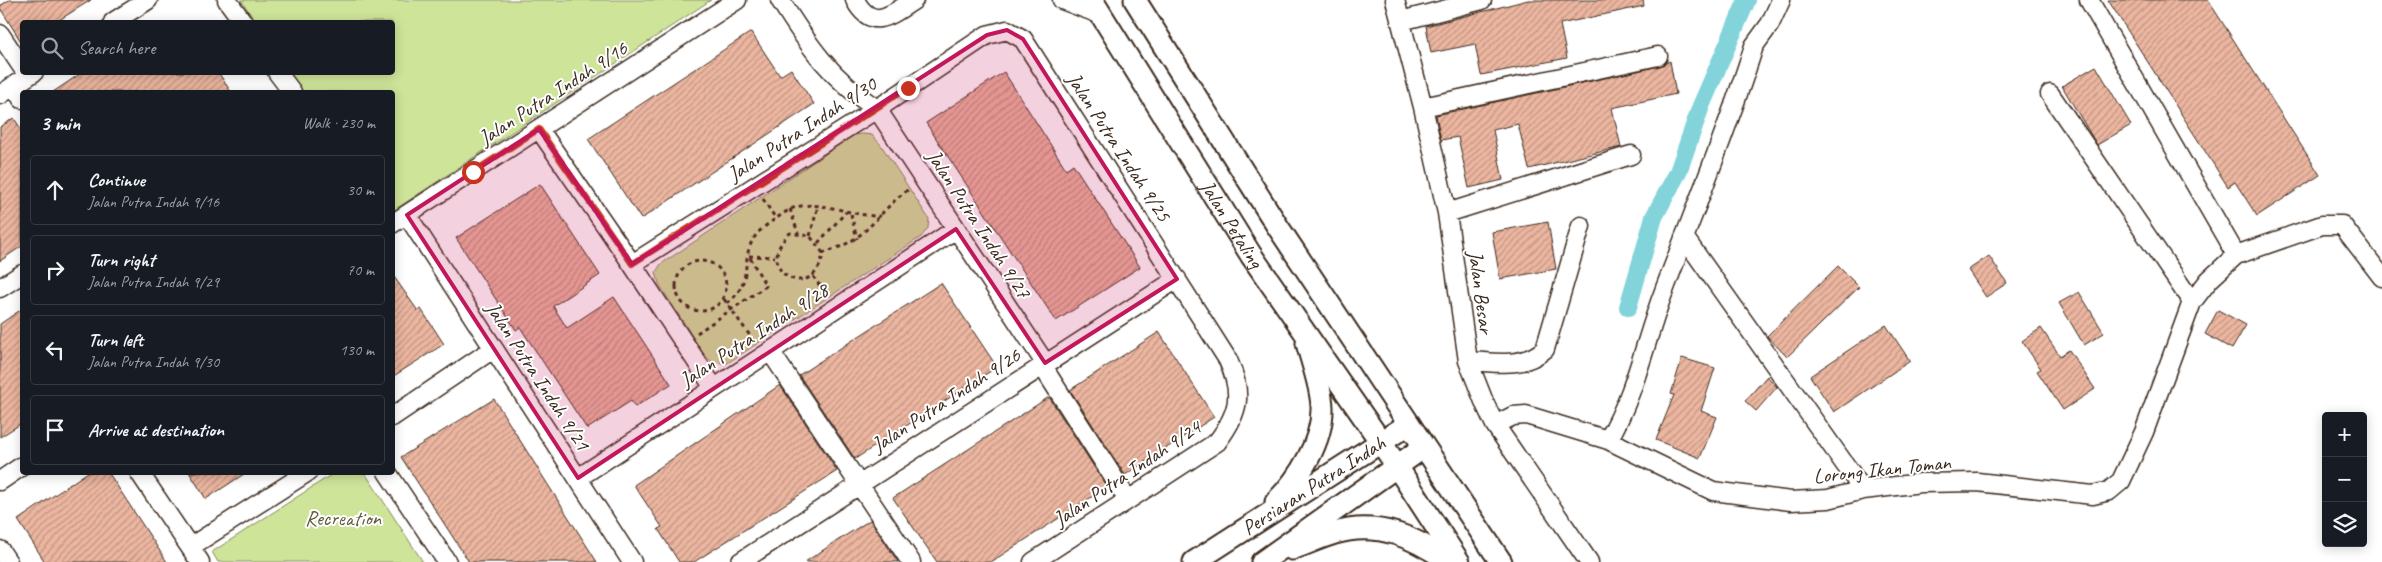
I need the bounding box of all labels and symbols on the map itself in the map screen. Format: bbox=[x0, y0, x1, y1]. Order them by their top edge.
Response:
street label: Jalan Putra Indah 9/16 bbox=[473, 35, 633, 151]
street label: Jalan Putra Indah 9/25 bbox=[1061, 67, 1178, 228]
street label: Jalan Putra Indah 9/30 bbox=[722, 70, 883, 187]
route end bbox=[897, 77, 920, 100]
street label: Jalan Putra Indah 9/27 bbox=[921, 144, 1038, 305]
route start bbox=[462, 161, 485, 184]
street label: Jalan Petaling bbox=[1194, 174, 1270, 274]
street label: Jalan Besar bbox=[1462, 248, 1500, 338]
street label: Jalan Putra Indah 9/28 bbox=[674, 276, 835, 393]
street label: Jalan Putra Indah 9/21 bbox=[480, 296, 597, 457]
street label: Jalan Putra Indah 9/26 bbox=[866, 342, 1026, 458]
street label: Jalan Putra Indah 9/24 bbox=[1048, 413, 1208, 532]
street label: Persiaran Putra Indah bbox=[1237, 430, 1390, 541]
street label: Lorong Ikan Toman bbox=[1812, 449, 1952, 489]
park label: Recreation bbox=[305, 505, 382, 531]

